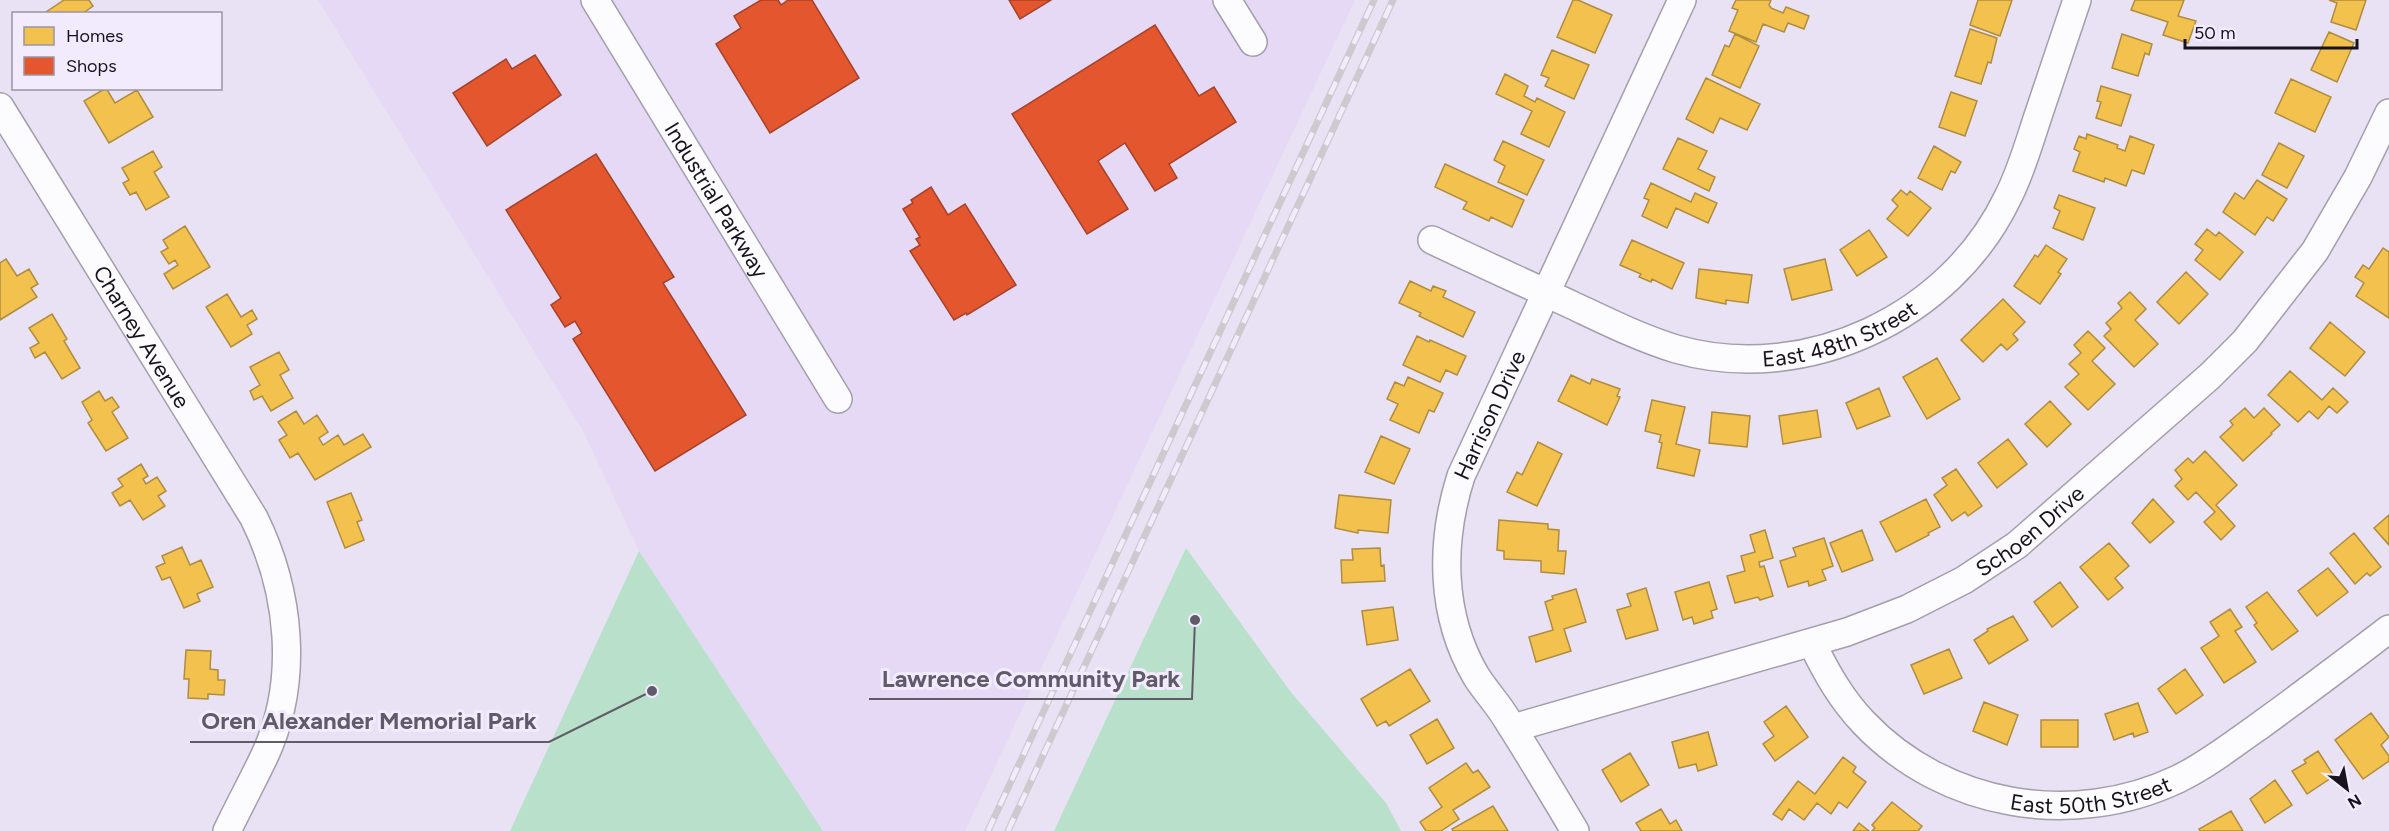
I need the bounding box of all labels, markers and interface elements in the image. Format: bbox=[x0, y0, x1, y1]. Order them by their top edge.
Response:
legend bbox=[12, 12, 222, 90]
scale bar bbox=[2185, 12, 2358, 50]
text: 50 m bbox=[2194, 22, 2236, 44]
text: Homes bbox=[66, 25, 124, 47]
text: Shops bbox=[66, 55, 117, 77]
street label: Industrial Parkway bbox=[659, 117, 774, 283]
street label: Charney Avenue bbox=[87, 261, 196, 413]
street label: East 48th Street bbox=[1761, 295, 1922, 373]
street label: Harrison Drive bbox=[1448, 346, 1531, 484]
street label: Schoen Drive bbox=[1971, 480, 2090, 582]
callout: Lawrence Community Park bbox=[869, 657, 1192, 699]
text: Lawrence Community Park bbox=[882, 664, 1180, 693]
callout: Oren Alexander Memorial Park bbox=[190, 700, 549, 742]
text: Oren Alexander Memorial Park bbox=[201, 706, 537, 735]
north arrow bbox=[2317, 759, 2377, 819]
street label: East 50th Street bbox=[2008, 771, 2175, 820]
text: N bbox=[2344, 790, 2365, 813]

